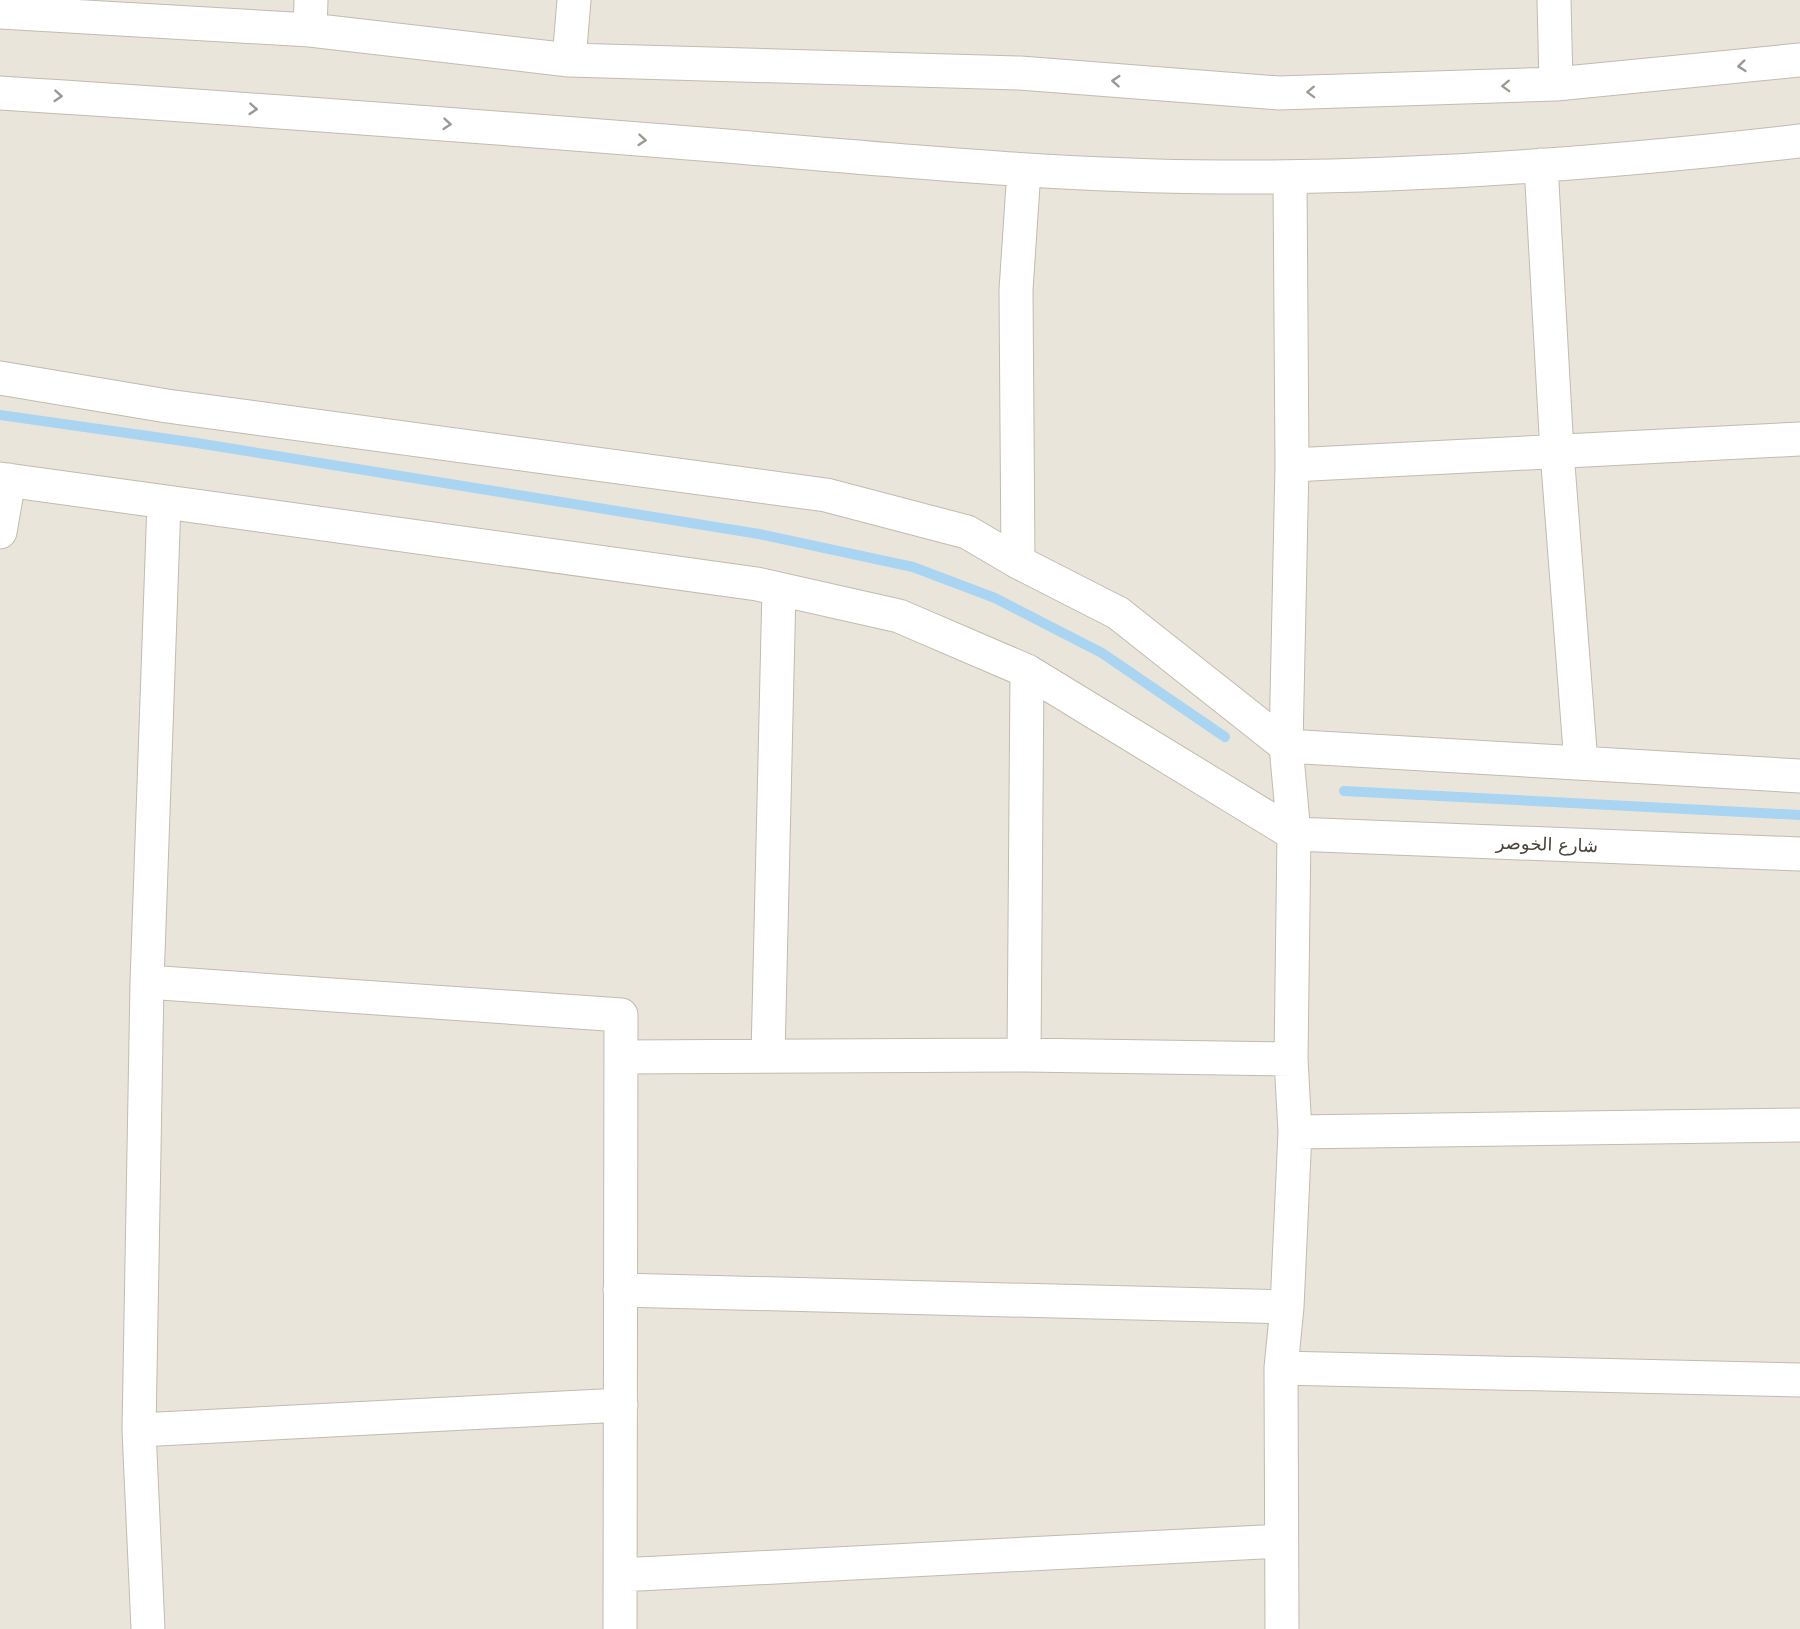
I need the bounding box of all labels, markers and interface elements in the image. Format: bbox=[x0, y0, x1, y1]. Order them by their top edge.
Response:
one-way arrow bbox=[1737, 59, 1746, 72]
one-way arrow bbox=[1112, 74, 1121, 87]
one-way arrow bbox=[1501, 79, 1510, 92]
one-way arrow bbox=[1306, 85, 1315, 98]
one-way arrow bbox=[54, 90, 63, 103]
one-way arrow bbox=[248, 103, 257, 116]
one-way arrow bbox=[443, 117, 452, 130]
one-way arrow bbox=[637, 133, 646, 146]
street label: شارع الخوصر bbox=[1494, 832, 1599, 857]

